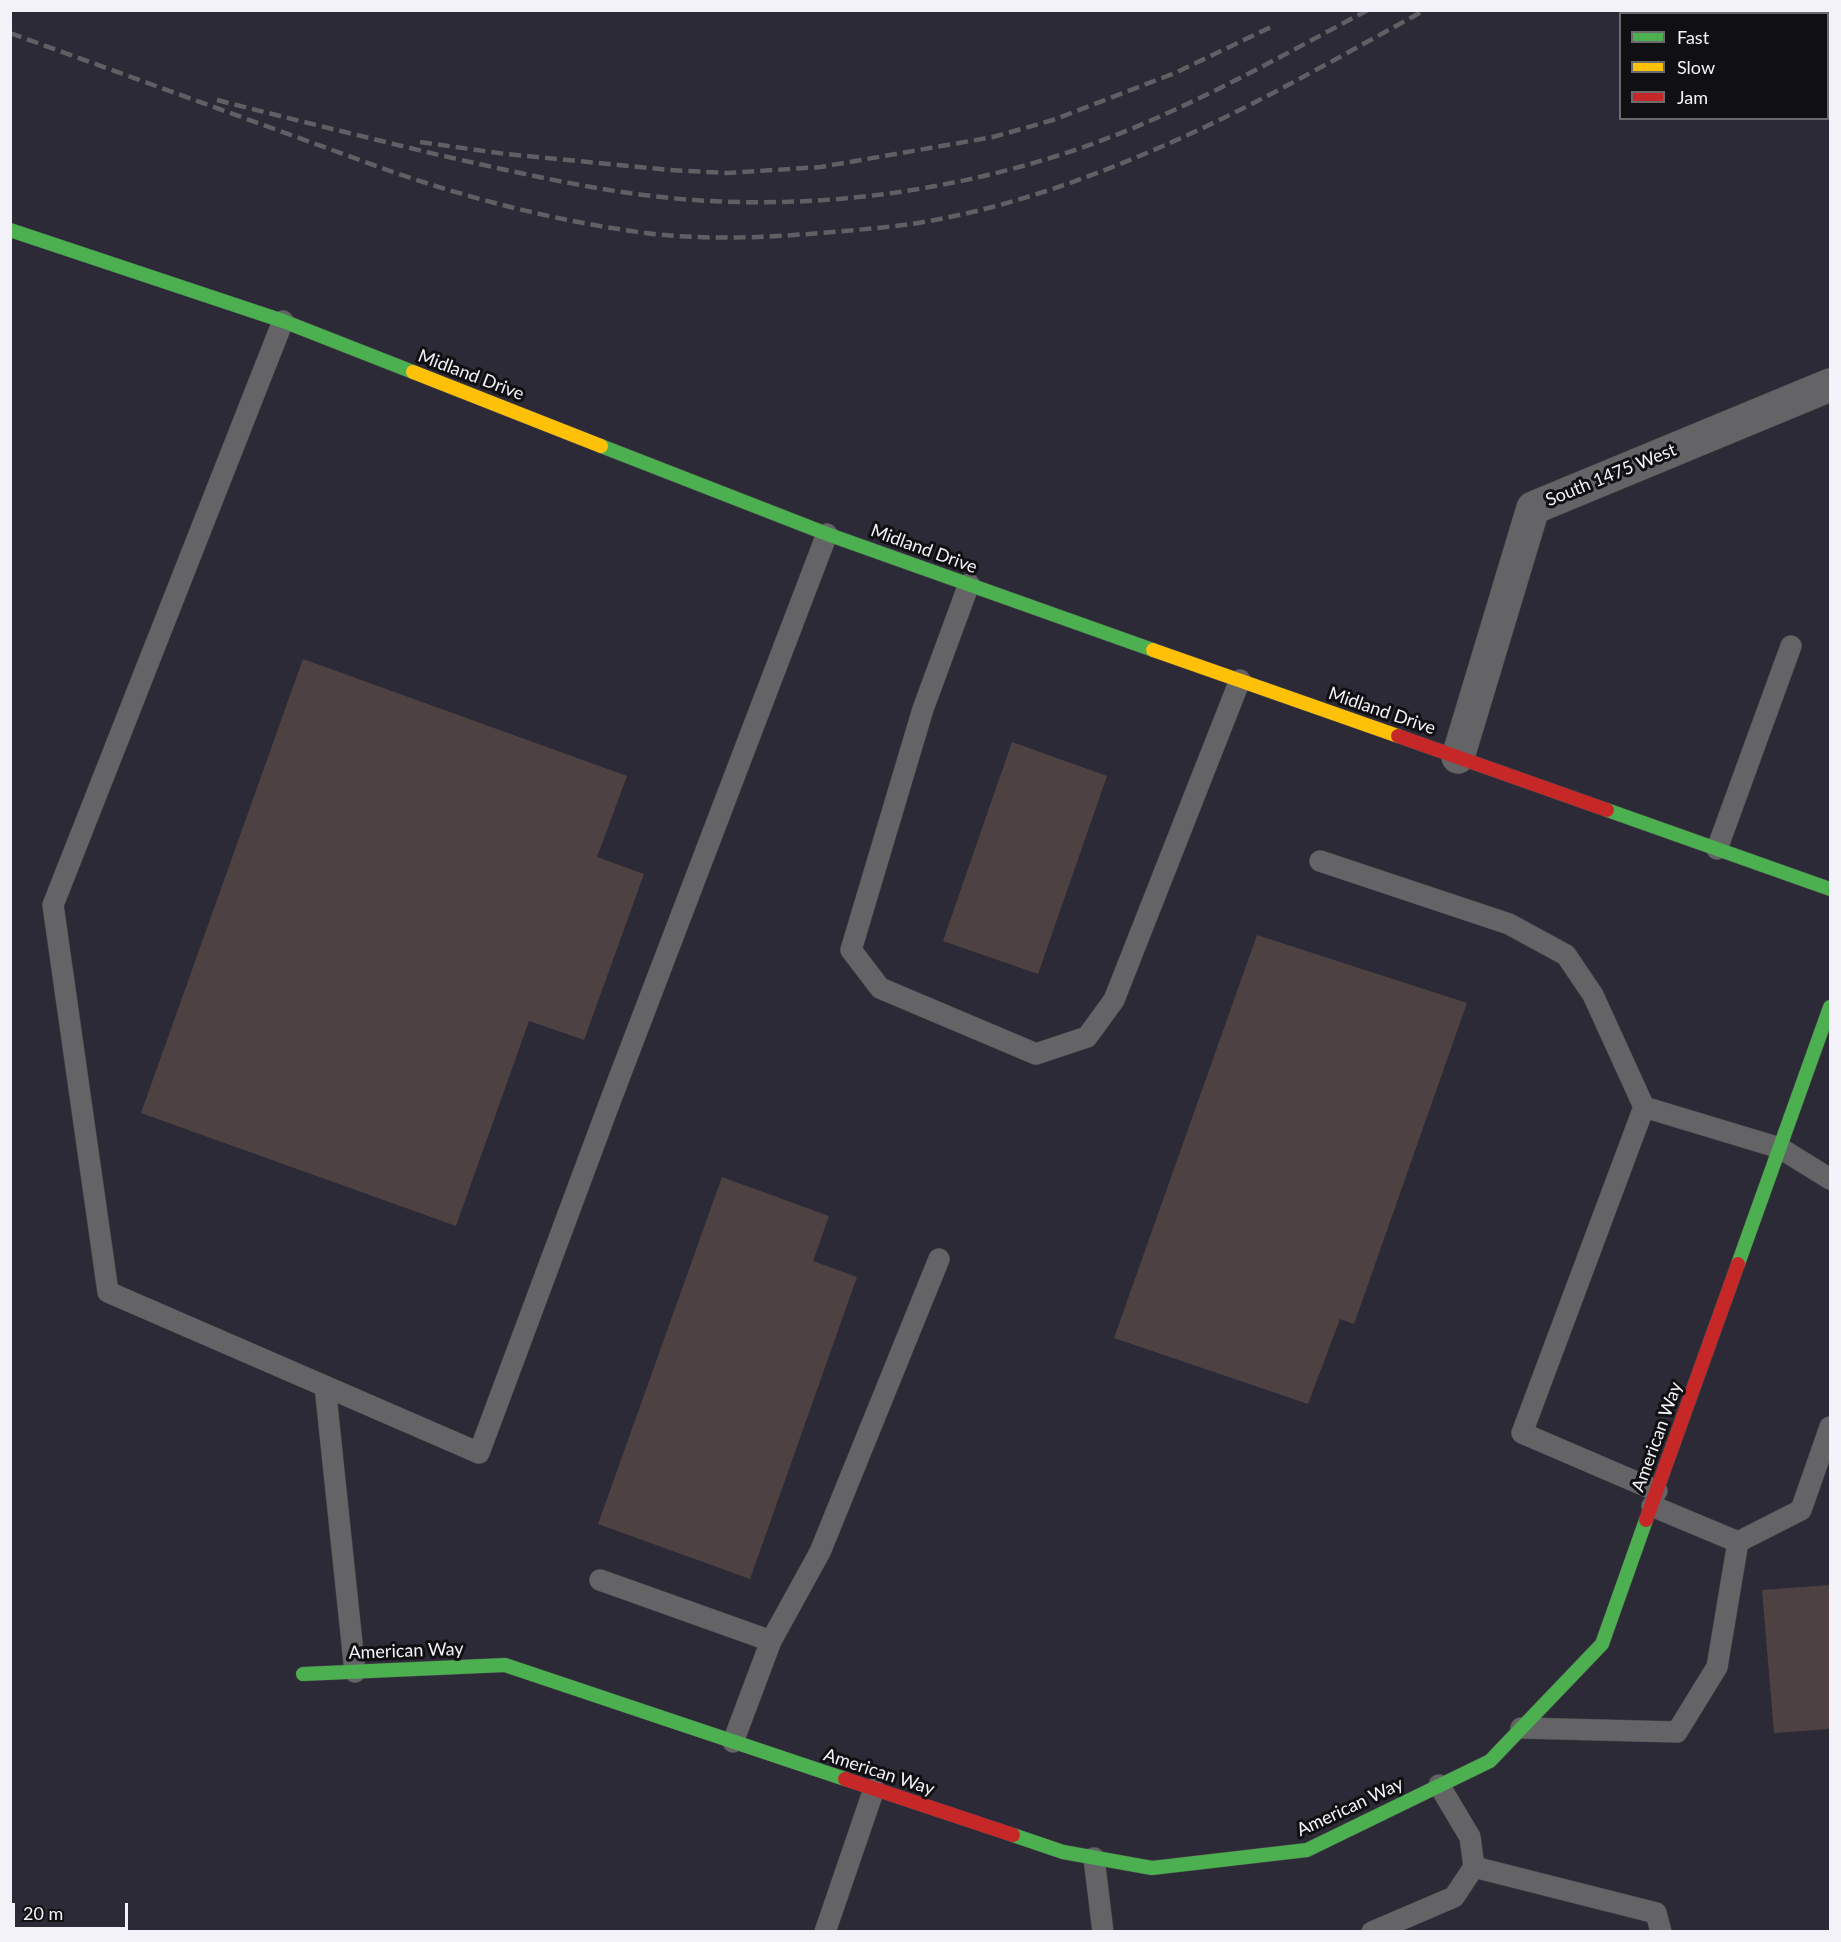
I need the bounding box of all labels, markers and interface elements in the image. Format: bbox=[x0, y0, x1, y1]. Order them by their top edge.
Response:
legend bbox=[1619, 12, 1829, 120]
text: Fast bbox=[1677, 26, 1709, 48]
text: Slow bbox=[1677, 56, 1715, 78]
text: Jam bbox=[1677, 86, 1708, 108]
street label: Midland Drive bbox=[415, 345, 527, 405]
street label: South 1475 West bbox=[1543, 439, 1679, 511]
street label: Midland Drive bbox=[868, 520, 980, 578]
street label: Midland Drive bbox=[1326, 683, 1438, 739]
street label: American Way bbox=[1627, 1379, 1687, 1495]
street label: American Way bbox=[348, 1638, 464, 1664]
street label: American Way bbox=[821, 1744, 937, 1800]
street label: American Way bbox=[1293, 1773, 1407, 1841]
scale bar bbox=[15, 1891, 130, 1929]
text: 20 m bbox=[23, 1902, 63, 1924]

